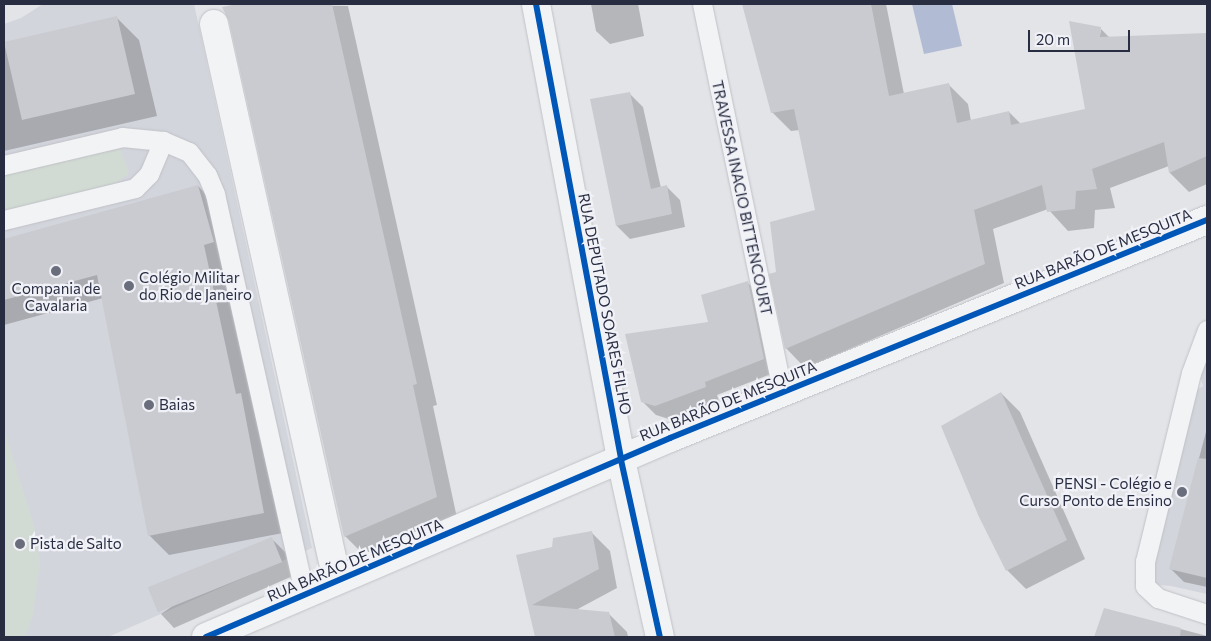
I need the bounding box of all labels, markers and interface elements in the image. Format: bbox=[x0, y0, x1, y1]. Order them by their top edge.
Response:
scale bar bbox=[1031, 20, 1134, 52]
text: 20 m bbox=[1036, 30, 1070, 48]
street label: TRAVESSA INACIO BITTENCOURT bbox=[708, 79, 776, 317]
street label: RUA DEPUTADO SOARES FILHO bbox=[575, 192, 635, 416]
street label: RUA BARÃO DE MESQUITA bbox=[1012, 205, 1194, 293]
marker: Compania de Cavalaria bbox=[50, 265, 62, 277]
place label: Colégio Militar do Rio de Janeiro bbox=[139, 268, 252, 303]
place label: Compania de Cavalaria bbox=[12, 279, 100, 314]
marker: Colégio Militar do Rio de Janeiro bbox=[123, 280, 135, 292]
street label: RUA BARÃO DE MESQUITA bbox=[637, 357, 819, 445]
place label: Baias bbox=[159, 396, 195, 414]
marker: Baias bbox=[143, 399, 155, 411]
place label: PENSI - Colégio e Curso Ponto de Ensino bbox=[1019, 474, 1172, 509]
marker: PENSI - Colégio e Curso Ponto de Ensino bbox=[1176, 486, 1188, 498]
street label: RUA BARÃO DE MESQUITA bbox=[264, 515, 446, 605]
place label: Pista de Salto bbox=[30, 535, 122, 553]
marker: Pista de Salto bbox=[14, 538, 26, 550]

